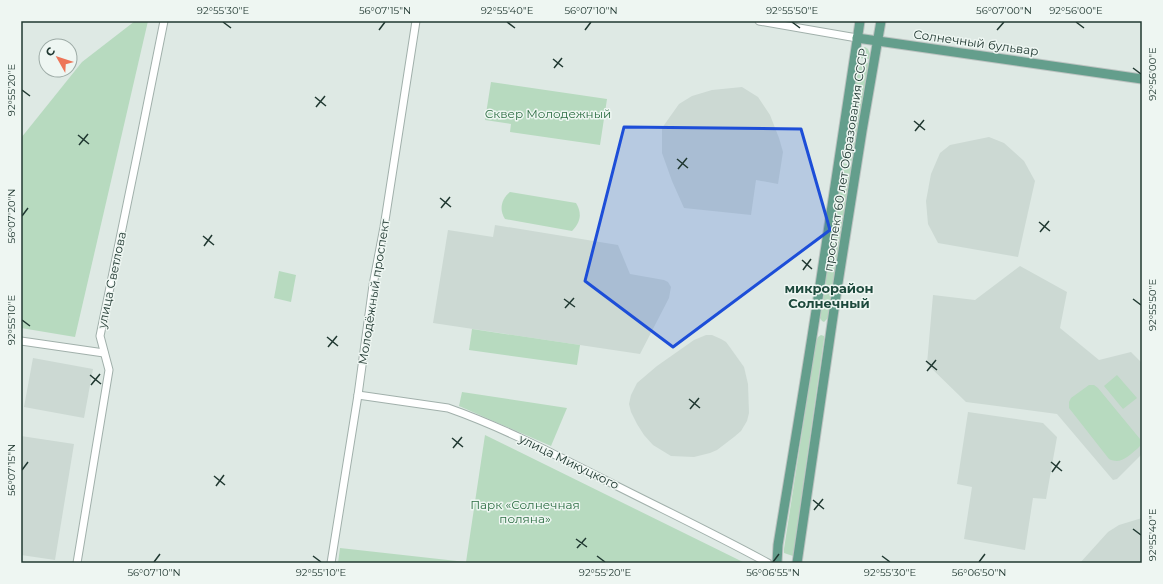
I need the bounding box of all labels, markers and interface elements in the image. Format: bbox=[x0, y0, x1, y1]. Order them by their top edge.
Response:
text: 92°55'30"E bbox=[197, 4, 249, 17]
text: 56°07'15"N bbox=[359, 4, 411, 17]
text: 92°55'40"E bbox=[481, 4, 534, 17]
text: 56°07'10"N bbox=[564, 4, 618, 17]
text: 92°55'50"E bbox=[766, 4, 818, 17]
text: 56°07'00"N bbox=[976, 4, 1032, 17]
text: 92°56'00"E bbox=[1049, 4, 1103, 17]
street label: Солнечный бульвар bbox=[913, 26, 1040, 59]
north arrow bbox=[38, 38, 78, 78]
text: С bbox=[42, 44, 58, 59]
street label: проспект 60 лет Образования СССР bbox=[820, 47, 871, 273]
text: 92°56'00"E bbox=[1146, 47, 1159, 101]
text: 92°55'20"E bbox=[5, 64, 18, 116]
park label: Сквер Молодежный bbox=[485, 106, 611, 121]
text: 56°07'20"N bbox=[5, 189, 18, 243]
street label: Молодёжный проспект bbox=[355, 218, 392, 366]
street label: улица Светлова bbox=[94, 230, 129, 331]
text: 92°55'50"E bbox=[1146, 279, 1159, 331]
district label: микрорайон Солнечный bbox=[784, 280, 874, 311]
text: 92°55'10"E bbox=[5, 294, 18, 345]
street label: улица Микуцкого bbox=[516, 430, 622, 492]
text: 56°07'15"N bbox=[5, 444, 18, 496]
park label: Парк «Солнечная поляна» bbox=[470, 497, 580, 526]
text: 92°55'40"E bbox=[1146, 508, 1159, 561]
text: 56°07'10"N bbox=[127, 566, 181, 579]
text: 92°55'10"E bbox=[296, 566, 347, 579]
text: 92°55'20"E bbox=[579, 566, 631, 579]
text: 56°06'55"N bbox=[746, 566, 800, 579]
text: 92°55'30"E bbox=[864, 566, 916, 579]
text: 56°06'50"N bbox=[952, 566, 1006, 579]

